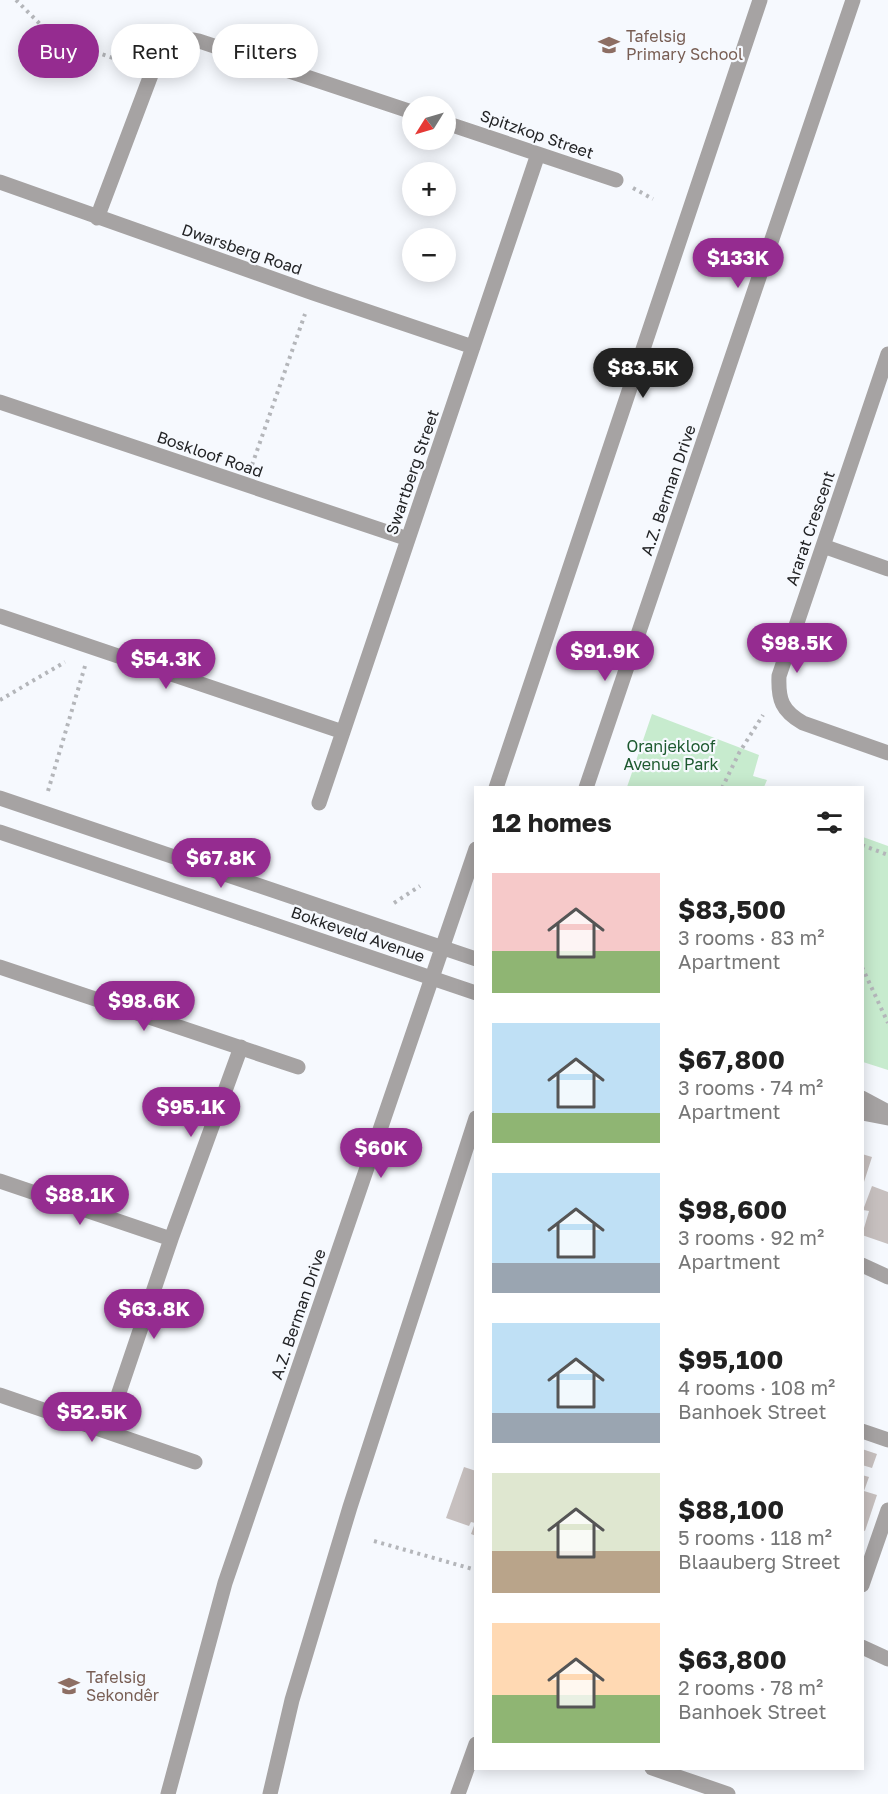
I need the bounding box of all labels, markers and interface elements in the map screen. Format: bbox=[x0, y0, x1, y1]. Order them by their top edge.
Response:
chip: Buy bbox=[18, 24, 99, 78]
chip: Rent bbox=[111, 24, 200, 78]
chip: Filters bbox=[212, 24, 318, 78]
place label: Tafelsig Primary School bbox=[626, 26, 743, 64]
school or university icon: Tafelsig Primary School bbox=[597, 33, 621, 57]
north arrow bbox=[402, 96, 456, 150]
map controls bbox=[402, 96, 456, 282]
street label: Spitzkop Street bbox=[478, 105, 596, 163]
button: + bbox=[402, 162, 456, 216]
street label: Dwarsberg Road bbox=[179, 219, 305, 279]
button: − bbox=[402, 228, 456, 282]
pin: $133K bbox=[696, 238, 780, 289]
text: $133K bbox=[707, 245, 769, 269]
pin: $83.5K bbox=[594, 348, 692, 399]
text: $83.5K bbox=[607, 355, 679, 379]
street label: Swartberg Street bbox=[381, 407, 443, 537]
street label: A.Z. Berman Drive bbox=[636, 422, 700, 558]
street label: Boskloof Road bbox=[154, 426, 266, 482]
street label: Ararat Crescent bbox=[781, 468, 839, 588]
pin: $98.5K bbox=[748, 623, 846, 674]
text: $98.5K bbox=[761, 630, 833, 654]
pin: $91.9K bbox=[556, 631, 654, 682]
text: $91.9K bbox=[570, 638, 640, 662]
pin: $54.3K bbox=[117, 639, 215, 690]
text: $54.3K bbox=[130, 646, 202, 670]
park label: Oranjekloof Avenue Park bbox=[623, 736, 719, 774]
icon: filters bbox=[813, 806, 846, 839]
text: 12 homes bbox=[492, 807, 612, 838]
pin: $67.8K bbox=[172, 838, 270, 889]
text: $67.8K bbox=[186, 845, 256, 869]
text: $83,500 bbox=[678, 894, 786, 925]
icon: home bbox=[540, 897, 612, 969]
street label: Bokkeveld Avenue bbox=[288, 902, 428, 966]
text: 3 rooms · 83 m² bbox=[678, 925, 824, 949]
text: Apartment bbox=[678, 949, 781, 973]
pin: $98.6K bbox=[95, 981, 193, 1032]
text: $98.6K bbox=[108, 988, 180, 1012]
text: $67,800 bbox=[678, 1044, 785, 1075]
icon: home bbox=[540, 1047, 612, 1119]
text: 3 rooms · 74 m² bbox=[678, 1075, 823, 1099]
pin: $95.1K bbox=[142, 1087, 240, 1138]
text: $95.1K bbox=[156, 1094, 226, 1118]
text: Apartment bbox=[678, 1099, 781, 1123]
pin: $60K bbox=[345, 1128, 417, 1179]
text: $60K bbox=[354, 1135, 408, 1159]
pin: $88.1K bbox=[31, 1175, 129, 1226]
text: $88.1K bbox=[45, 1182, 115, 1206]
text: $98,600 bbox=[678, 1194, 787, 1225]
icon: home bbox=[540, 1197, 612, 1269]
text: 3 rooms · 92 m² bbox=[678, 1225, 824, 1249]
street label: A.Z. Berman Drive bbox=[266, 1246, 330, 1382]
text: Apartment bbox=[678, 1249, 781, 1273]
pin: $63.8K bbox=[105, 1289, 203, 1340]
text: $63.8K bbox=[118, 1296, 190, 1320]
text: $95,100 bbox=[678, 1344, 783, 1375]
icon: home bbox=[540, 1347, 612, 1419]
text: 4 rooms · 108 m² bbox=[678, 1375, 835, 1399]
pin: $52.5K bbox=[43, 1392, 141, 1443]
text: $52.5K bbox=[57, 1399, 127, 1423]
text: Banhoek Street bbox=[678, 1399, 826, 1423]
text: $88,100 bbox=[678, 1494, 784, 1525]
icon: home bbox=[540, 1497, 612, 1569]
text: 5 rooms · 118 m² bbox=[678, 1525, 832, 1549]
text: Blaauberg Street bbox=[678, 1549, 841, 1573]
text: $63,800 bbox=[678, 1644, 787, 1675]
icon: home bbox=[540, 1647, 612, 1719]
place label: Tafelsig Sekondêr bbox=[86, 1667, 159, 1705]
school or university icon: Tafelsig Sekondêr bbox=[57, 1674, 81, 1698]
text: 2 rooms · 78 m² bbox=[678, 1675, 823, 1699]
text: Banhoek Street bbox=[678, 1699, 826, 1723]

